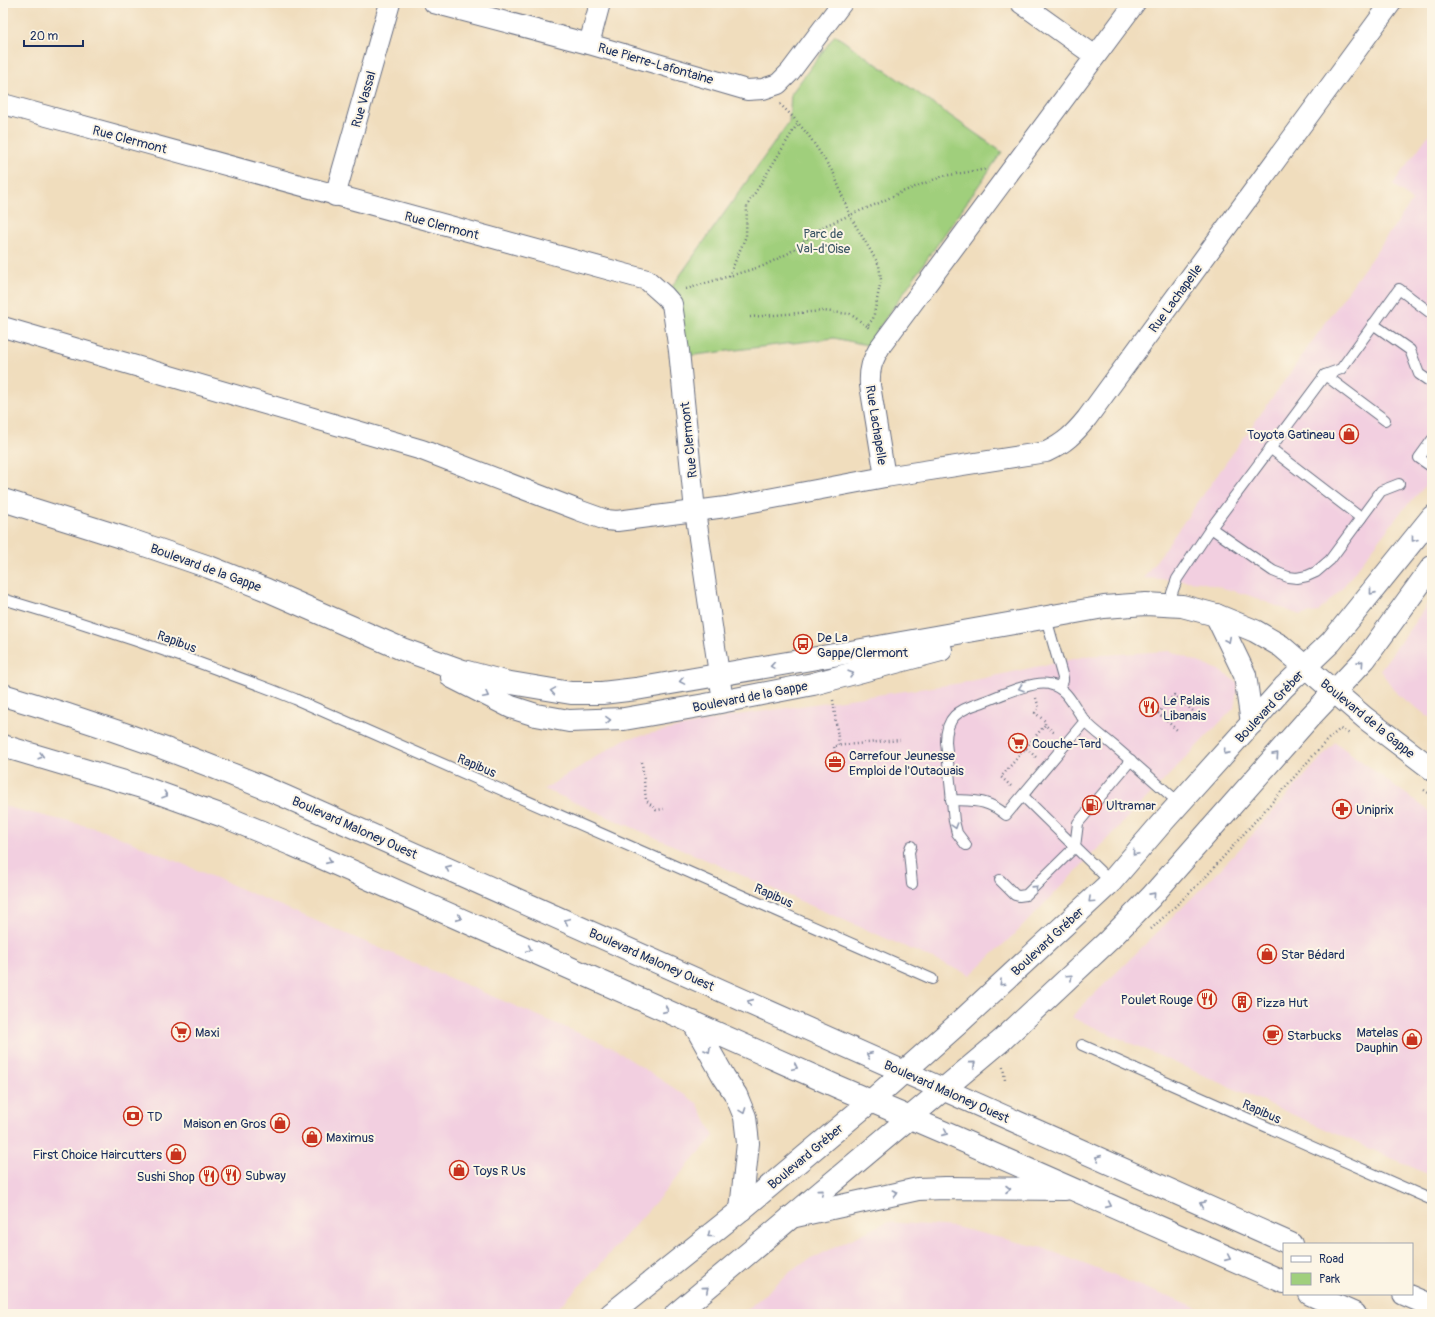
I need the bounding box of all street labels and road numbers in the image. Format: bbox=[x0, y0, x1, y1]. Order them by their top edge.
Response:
street label: Rue Pierre-Lafontaine bbox=[596, 40, 716, 88]
street label: Rue Vassal bbox=[348, 69, 380, 129]
street label: Rue Clermont bbox=[91, 122, 169, 158]
street label: Rue Clermont bbox=[403, 208, 481, 244]
street label: Rue Lachapelle bbox=[1146, 261, 1206, 336]
street label: Rue Lachapelle bbox=[862, 384, 890, 467]
street label: Rue Clermont bbox=[677, 400, 701, 479]
street label: Boulevard de la Gappe bbox=[148, 540, 264, 596]
street label: Rapibus bbox=[155, 627, 199, 656]
street label: Boulevard Gréber bbox=[1232, 667, 1308, 746]
street label: Boulevard de la Gappe bbox=[1317, 676, 1418, 762]
street label: Boulevard de la Gappe bbox=[691, 678, 810, 716]
street label: Rapibus bbox=[455, 751, 499, 781]
street label: Boulevard Maloney Ouest bbox=[289, 793, 420, 863]
street label: Rapibus bbox=[752, 880, 796, 912]
street label: Boulevard Gréber bbox=[1008, 904, 1088, 979]
street label: Boulevard Maloney Ouest bbox=[586, 925, 717, 995]
street label: Boulevard Maloney Ouest bbox=[881, 1057, 1012, 1127]
street label: Rapibus bbox=[1240, 1096, 1284, 1128]
street label: Boulevard Gréber bbox=[765, 1120, 847, 1193]

